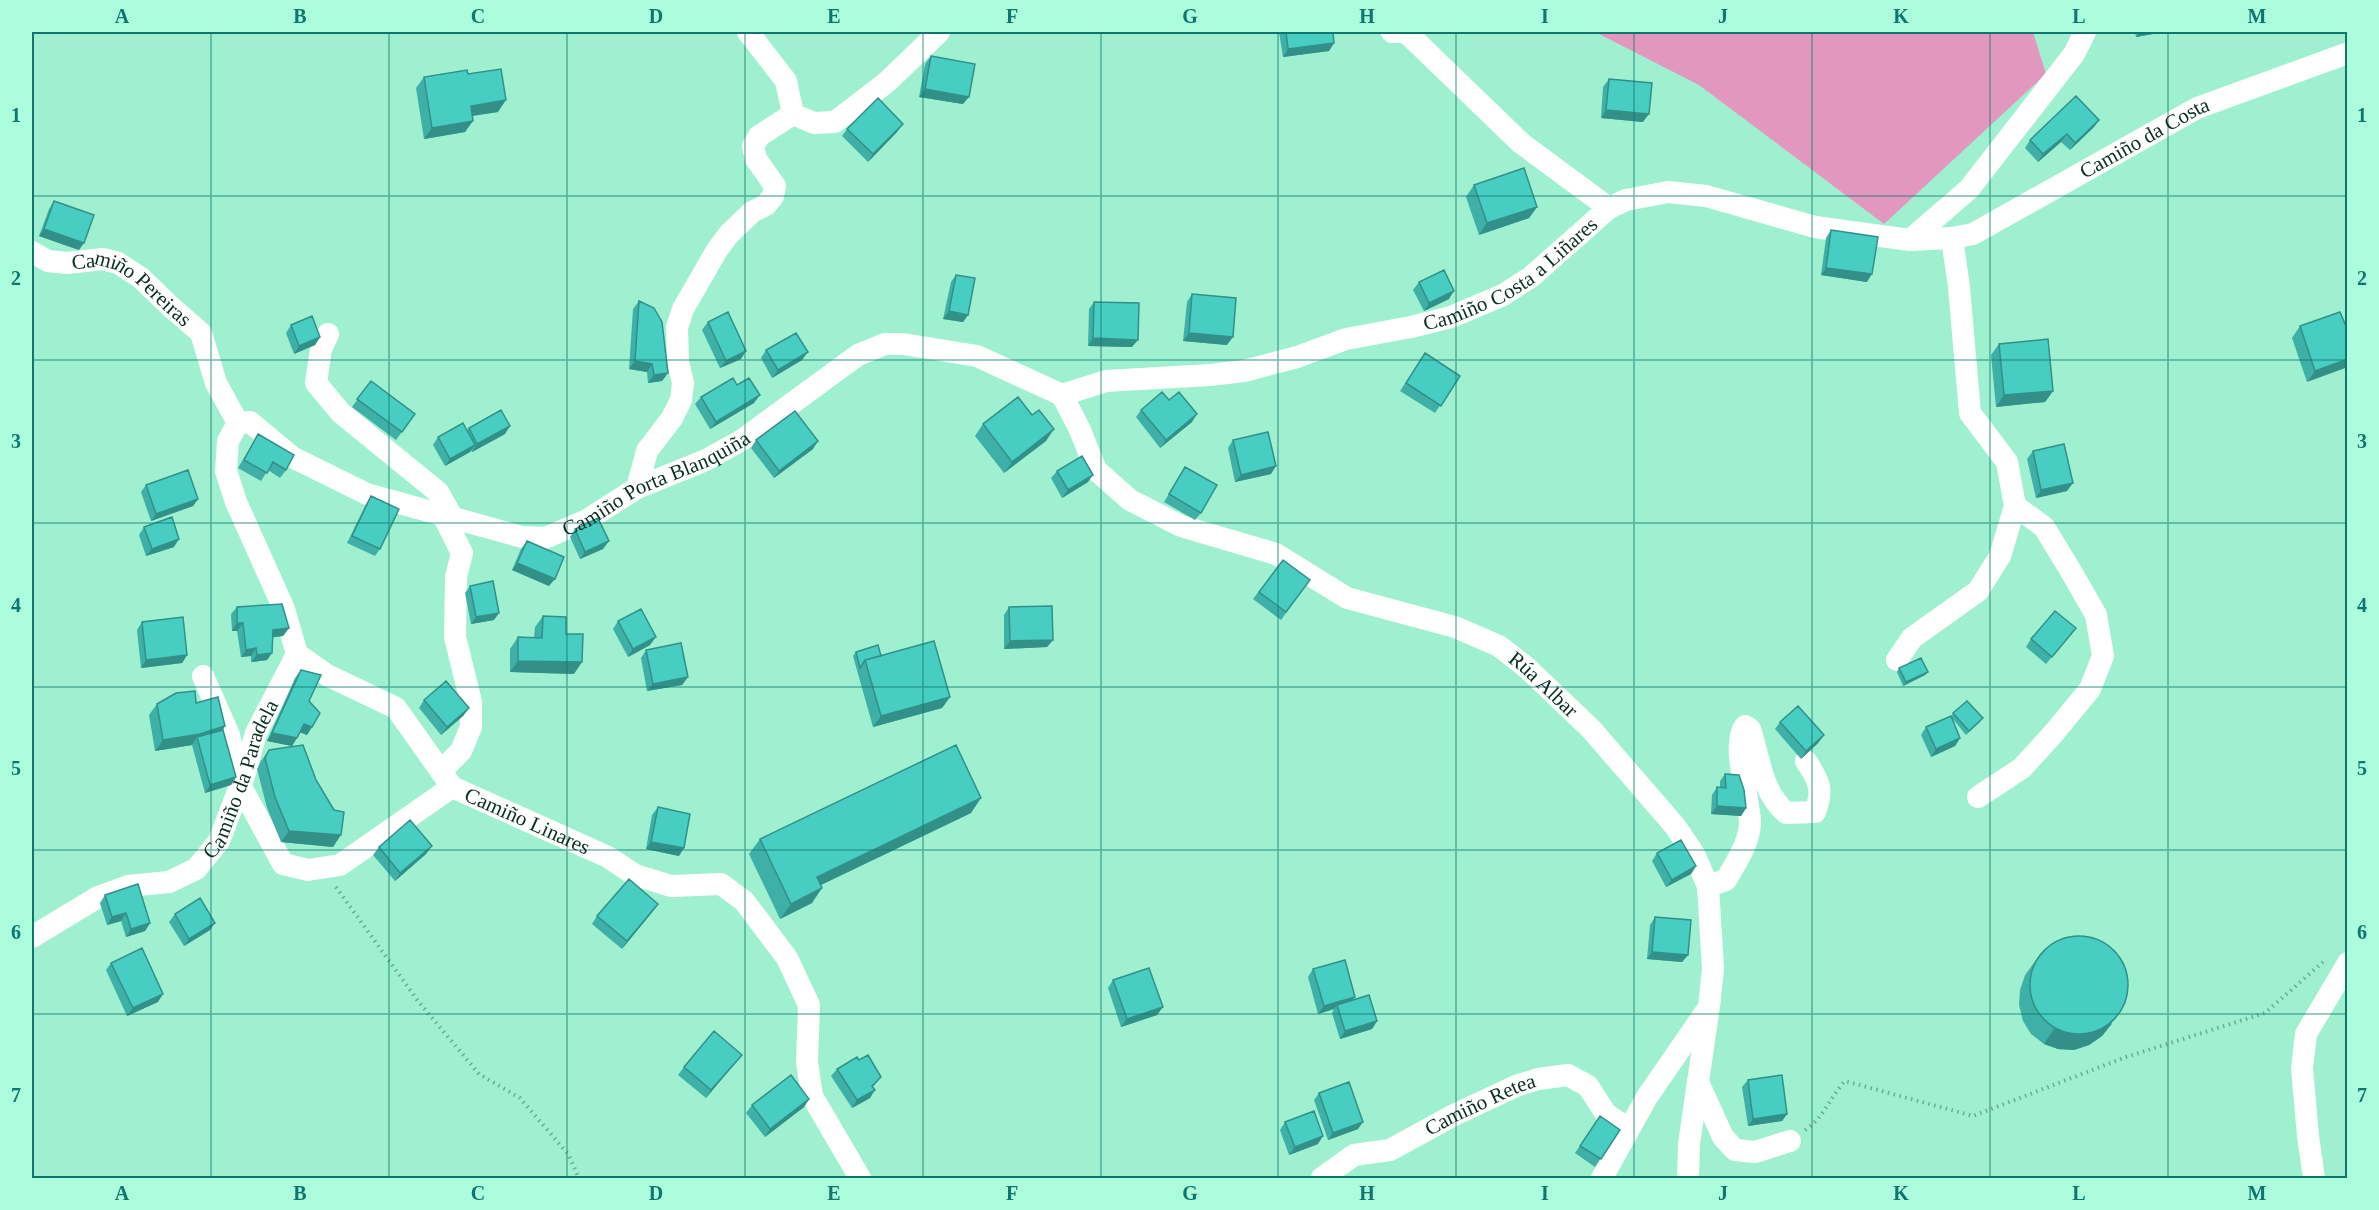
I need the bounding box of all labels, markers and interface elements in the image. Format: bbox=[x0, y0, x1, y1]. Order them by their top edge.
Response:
text: A bbox=[115, 5, 130, 27]
text: B bbox=[293, 5, 307, 27]
text: C bbox=[471, 5, 485, 27]
text: D bbox=[649, 5, 663, 27]
text: E bbox=[827, 5, 841, 27]
text: F bbox=[1006, 5, 1018, 27]
text: G bbox=[1182, 5, 1198, 27]
text: H bbox=[1359, 5, 1375, 27]
text: I bbox=[1541, 5, 1549, 27]
text: J bbox=[1718, 5, 1728, 27]
text: K bbox=[1893, 5, 1909, 27]
text: L bbox=[2072, 5, 2086, 27]
text: M bbox=[2248, 5, 2267, 27]
street label: Camiño da Costa bbox=[2076, 92, 2213, 183]
text: 1 bbox=[11, 104, 21, 126]
text: 1 bbox=[2357, 104, 2367, 126]
street label: Camiño Costa a Liñares bbox=[1421, 212, 1602, 335]
street label: Camiño Pereiras bbox=[70, 245, 197, 331]
text: 2 bbox=[11, 267, 21, 289]
text: 2 bbox=[2357, 267, 2367, 289]
street label: Camiño Porta Blanquiña bbox=[559, 426, 755, 541]
text: 3 bbox=[11, 430, 21, 452]
text: 3 bbox=[2357, 430, 2367, 452]
text: 4 bbox=[11, 594, 21, 616]
text: 4 bbox=[2357, 594, 2367, 616]
street label: Rúa Albar bbox=[1504, 646, 1583, 722]
street label: Camiño da Paradela bbox=[198, 695, 283, 863]
text: 5 bbox=[11, 757, 21, 779]
text: 5 bbox=[2357, 757, 2367, 779]
street label: Camiño Linares bbox=[461, 782, 594, 859]
text: 6 bbox=[11, 921, 21, 943]
text: 6 bbox=[2357, 921, 2367, 943]
street label: Camiño Retea bbox=[1421, 1068, 1539, 1141]
text: 7 bbox=[11, 1084, 21, 1106]
text: 7 bbox=[2357, 1084, 2367, 1106]
text: A bbox=[115, 1182, 130, 1204]
text: B bbox=[293, 1182, 307, 1204]
text: C bbox=[471, 1182, 485, 1204]
text: D bbox=[649, 1182, 663, 1204]
text: E bbox=[827, 1182, 841, 1204]
text: F bbox=[1006, 1182, 1018, 1204]
text: G bbox=[1182, 1182, 1198, 1204]
text: H bbox=[1359, 1182, 1375, 1204]
text: I bbox=[1541, 1182, 1549, 1204]
text: J bbox=[1718, 1182, 1728, 1204]
text: K bbox=[1893, 1182, 1909, 1204]
text: L bbox=[2072, 1182, 2086, 1204]
text: M bbox=[2248, 1182, 2267, 1204]

